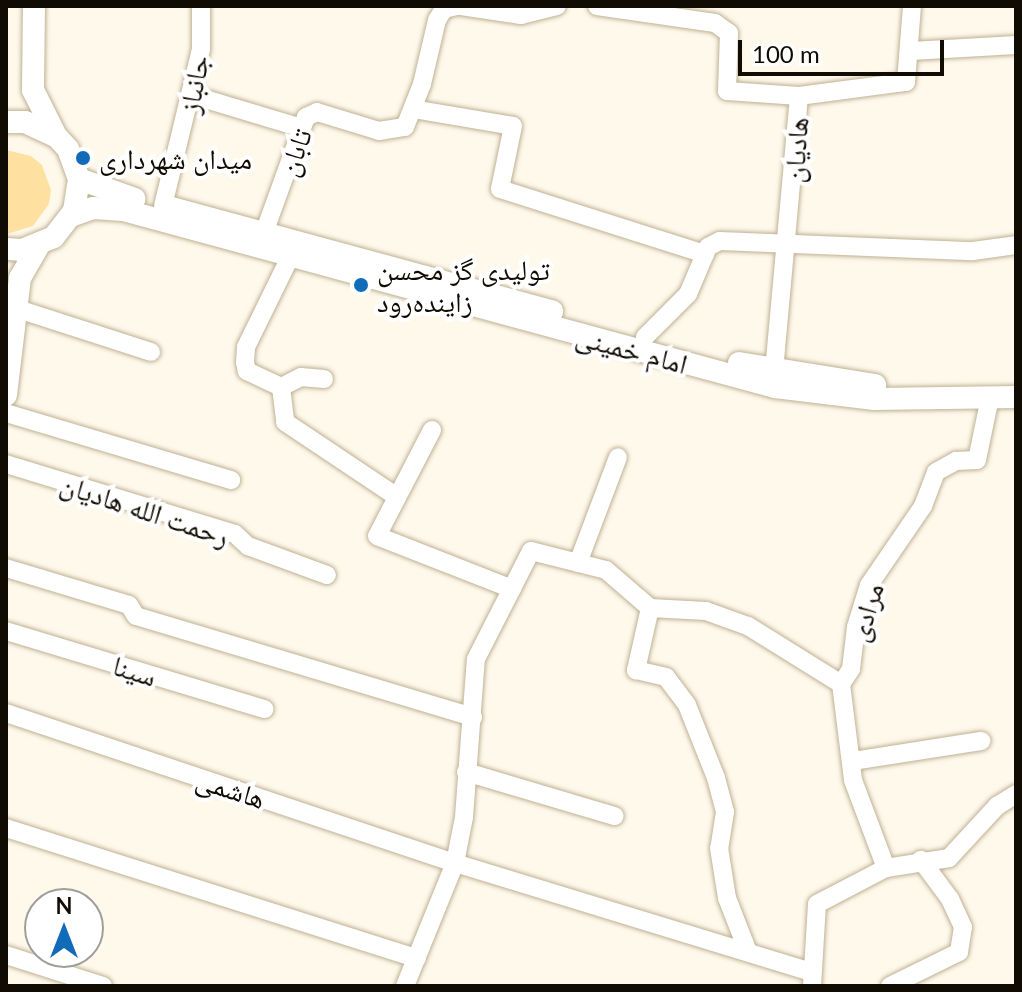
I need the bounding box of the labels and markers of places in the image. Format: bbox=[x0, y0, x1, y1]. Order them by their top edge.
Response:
place label: میدان شهرداری bbox=[99, 141, 252, 175]
marker: میدان شهرداری bbox=[74, 149, 92, 167]
place label: تولیدی گز محسن زاینده‌رود bbox=[377, 252, 550, 318]
marker: تولیدی گز محسن زاینده‌رود bbox=[352, 276, 370, 294]

